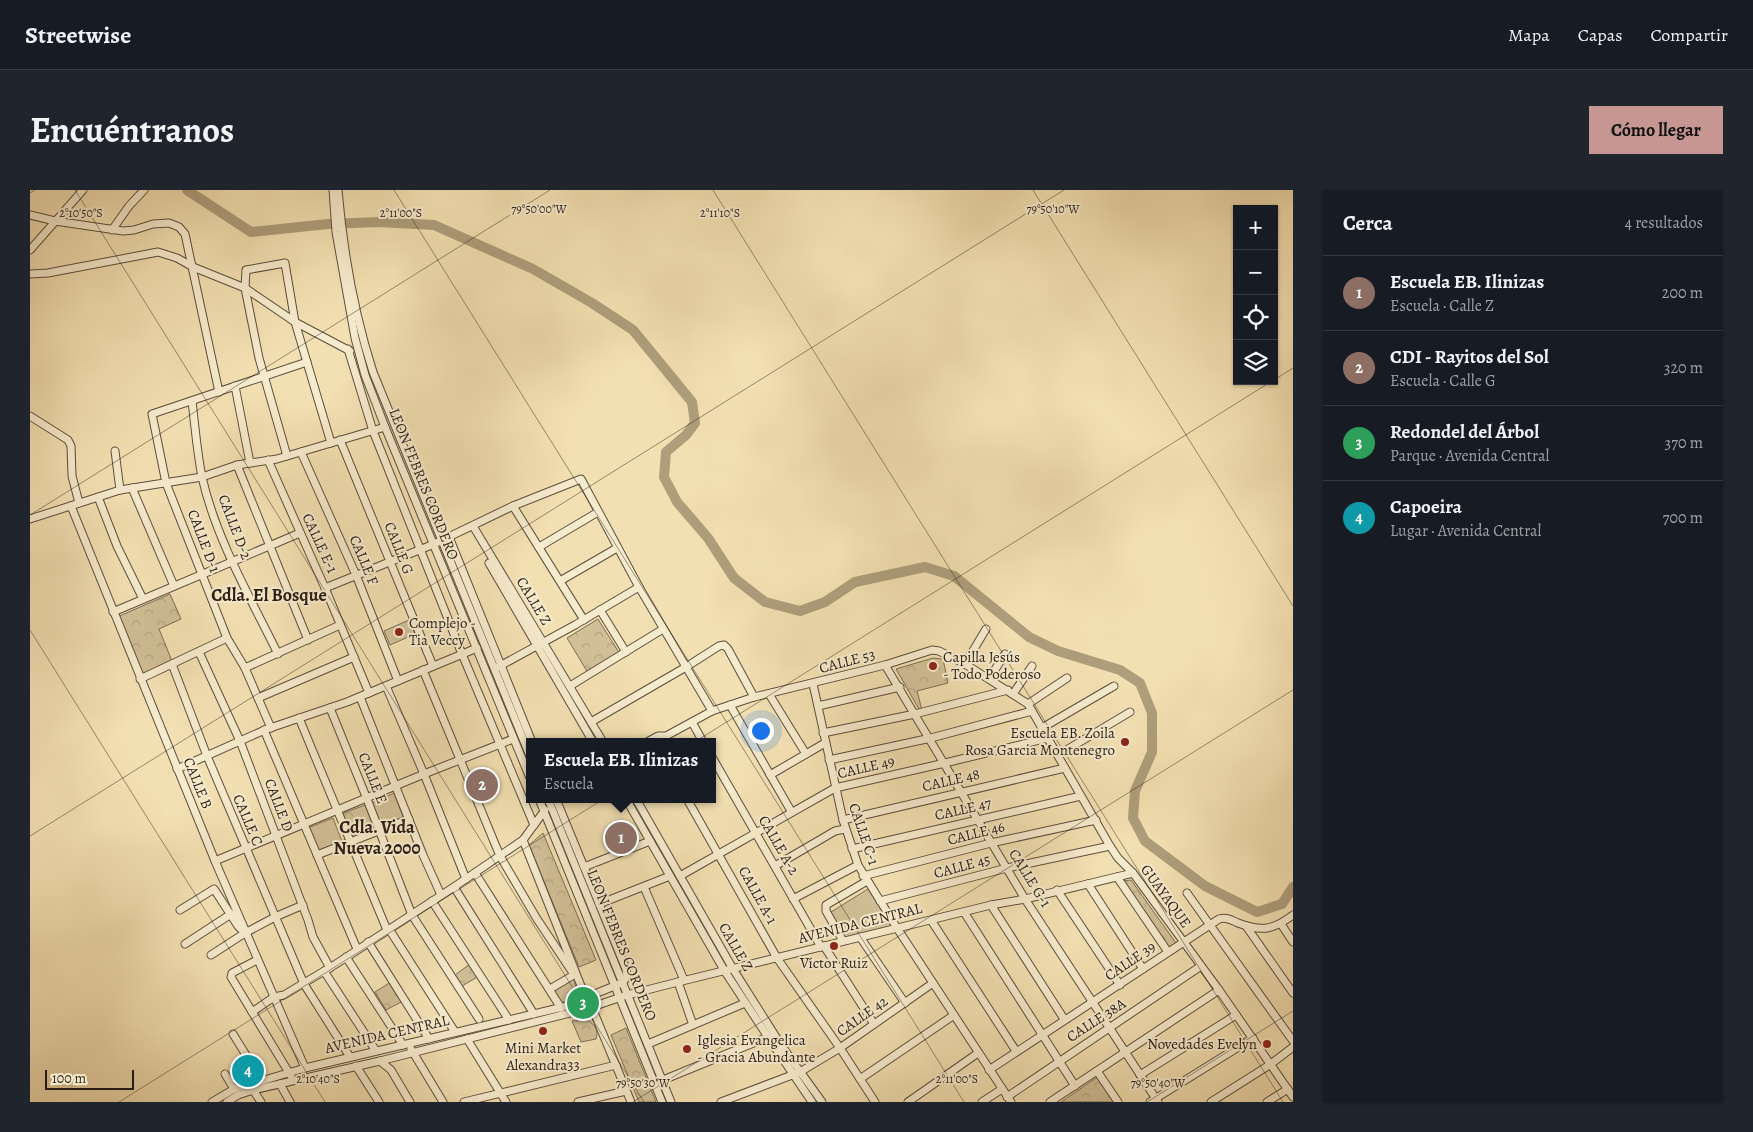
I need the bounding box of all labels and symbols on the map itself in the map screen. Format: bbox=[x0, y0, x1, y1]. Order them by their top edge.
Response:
text: 79°50'00"W bbox=[511, 201, 567, 217]
text: 79°50'10"W bbox=[1026, 201, 1080, 217]
text: 2°10'50"S bbox=[59, 205, 103, 221]
text: 2°11'00"S bbox=[380, 205, 422, 221]
text: 2°11'10"S bbox=[700, 205, 740, 221]
street label: LEON FEBRES CORDERO bbox=[384, 405, 464, 563]
street label: CALLE D-2 bbox=[213, 492, 257, 562]
street label: CALLE D-1 bbox=[183, 507, 225, 575]
street label: CALLE E-1 bbox=[297, 510, 343, 576]
street label: CALLE G bbox=[379, 519, 419, 577]
street label: CALLE F bbox=[345, 532, 384, 588]
street label: CALLE Z bbox=[512, 573, 556, 629]
district label: Cdla. El Bosque bbox=[211, 583, 327, 607]
place label: Complejo - Tia Veccy bbox=[409, 613, 476, 650]
marker: Complejo - Tia Veccy bbox=[393, 626, 405, 638]
street label: CALLE 53 bbox=[817, 644, 877, 678]
place label: Capilla Jesús - Todo Poderoso bbox=[943, 647, 1041, 684]
marker: Capilla Jesús - Todo Poderoso bbox=[927, 660, 939, 672]
your location bbox=[748, 718, 774, 744]
place label: Escuela EB. Zoila Rosa Garcia Montenegro bbox=[965, 723, 1115, 760]
marker: Escuela EB. Zoila Rosa Garcia Montenegro bbox=[1119, 736, 1131, 748]
street label: CALLE E bbox=[354, 749, 392, 807]
street label: CALLE 49 bbox=[835, 751, 897, 783]
street label: CALLE B bbox=[179, 754, 217, 812]
street label: CALLE 48 bbox=[920, 764, 982, 796]
pin: 2 bbox=[466, 766, 498, 804]
street label: CALLE D bbox=[260, 776, 298, 834]
street label: CALLE C bbox=[228, 791, 268, 849]
street label: CALLE 47 bbox=[933, 793, 994, 825]
street label: CALLE C-1 bbox=[844, 800, 884, 868]
street label: CALLE A-2 bbox=[754, 812, 804, 878]
district label: Cdla. Vida Nueva 2000 bbox=[334, 815, 420, 860]
street label: CALLE 46 bbox=[945, 816, 1007, 850]
pin: 1 bbox=[605, 819, 637, 857]
street label: CALLE G-1 bbox=[1004, 845, 1056, 911]
street label: CALLE 45 bbox=[931, 849, 993, 883]
street label: GUAYAQUE bbox=[1136, 860, 1196, 932]
street label: CALLE A-1 bbox=[734, 862, 782, 928]
street label: LEON FEBRES CORDERO bbox=[582, 866, 662, 1024]
street label: AVENIDA CENTRAL bbox=[795, 898, 924, 948]
street label: CALLE Z bbox=[714, 919, 758, 975]
street label: CALLE 39 bbox=[1101, 936, 1160, 985]
marker: Víctor Ruiz bbox=[828, 940, 840, 952]
place label: Víctor Ruiz bbox=[799, 953, 868, 973]
pin: 3 bbox=[567, 984, 599, 1022]
street label: CALLE 42 bbox=[832, 991, 892, 1041]
street label: CALLE 38A bbox=[1063, 993, 1130, 1047]
street label: AVENIDA CENTRAL bbox=[322, 1010, 451, 1058]
marker: Mini Market Alexandra33 bbox=[537, 1025, 549, 1037]
place label: Iglesia Evangelica - Gracia Abundante bbox=[697, 1030, 816, 1067]
place label: Novedades Evelyn bbox=[1147, 1034, 1257, 1054]
place label: Mini Market Alexandra33 bbox=[505, 1038, 581, 1075]
marker: Novedades Evelyn bbox=[1261, 1038, 1273, 1050]
marker: Iglesia Evangelica - Gracia Abundante bbox=[681, 1043, 693, 1055]
pin: 4 bbox=[232, 1052, 264, 1090]
scale bar bbox=[45, 1067, 134, 1090]
text: 2°10'40"S bbox=[296, 1071, 340, 1087]
text: 2°11'00"S bbox=[936, 1071, 978, 1087]
text: 79°50'30"W bbox=[616, 1075, 671, 1091]
text: 79°50'40"W bbox=[1131, 1075, 1186, 1091]

